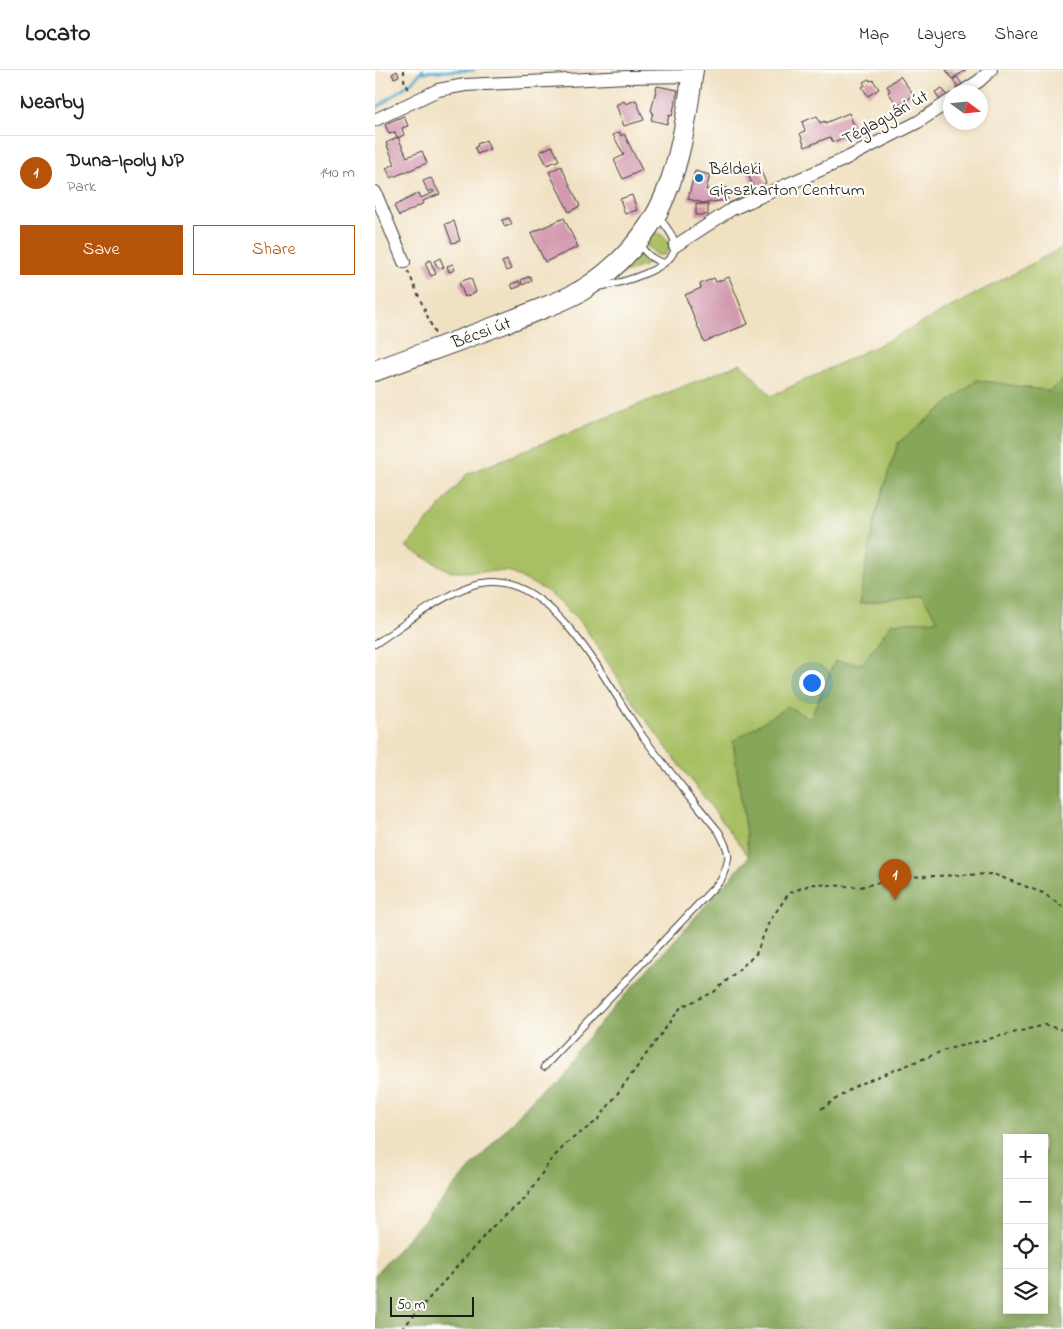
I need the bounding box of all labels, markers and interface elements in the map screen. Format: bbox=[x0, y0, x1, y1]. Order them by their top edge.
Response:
text: Locato bbox=[25, 17, 91, 52]
text: Map bbox=[859, 22, 889, 48]
text: Layers bbox=[917, 22, 967, 48]
text: Share bbox=[995, 22, 1038, 48]
street label: Téglagyári út bbox=[838, 84, 934, 154]
north arrow bbox=[943, 85, 988, 130]
text: Nearby bbox=[20, 88, 84, 118]
text: Duna-Ipoly NP bbox=[67, 148, 184, 175]
place label: Béldeki Gipszkarton Centrum bbox=[708, 157, 865, 204]
text: 1 bbox=[33, 161, 39, 185]
text: 140 m bbox=[320, 161, 355, 185]
marker: Béldeki Gipszkarton Centrum bbox=[693, 172, 705, 184]
text: Park bbox=[67, 175, 96, 199]
button: Save bbox=[20, 225, 183, 275]
button: Share bbox=[193, 225, 355, 275]
street label: Bécsi út bbox=[447, 311, 515, 357]
your location bbox=[799, 670, 825, 696]
pin: 1 bbox=[879, 859, 911, 900]
map controls bbox=[1003, 1134, 1048, 1314]
button: + bbox=[1003, 1134, 1048, 1179]
button: − bbox=[1003, 1179, 1048, 1224]
button: locate bbox=[1003, 1224, 1048, 1269]
button: layers bbox=[1003, 1269, 1048, 1314]
scale bar bbox=[390, 1294, 474, 1317]
text: 50 m bbox=[397, 1295, 425, 1316]

